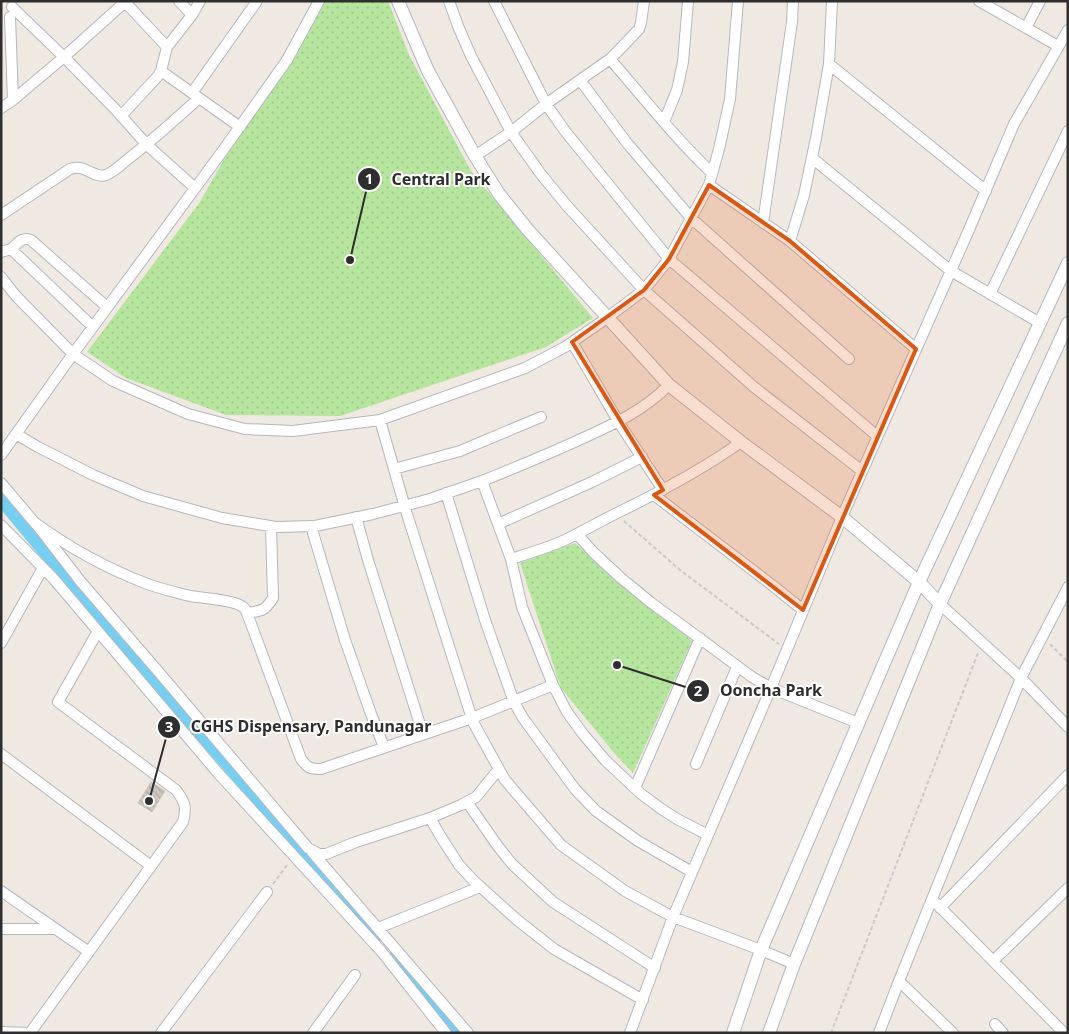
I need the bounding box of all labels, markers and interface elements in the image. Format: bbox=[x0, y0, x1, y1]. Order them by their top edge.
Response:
callout: Central Park bbox=[356, 164, 500, 195]
text: 1 bbox=[365, 168, 373, 188]
text: Central Park bbox=[391, 168, 491, 190]
callout: Ooncha Park bbox=[685, 675, 832, 706]
text: Ooncha Park bbox=[720, 679, 822, 701]
text: 2 bbox=[694, 680, 703, 700]
callout: CGHS Dispensary, Pandunagar bbox=[156, 711, 442, 742]
text: CGHS Dispensary, Pandunagar bbox=[191, 715, 431, 737]
text: 3 bbox=[165, 716, 173, 736]

